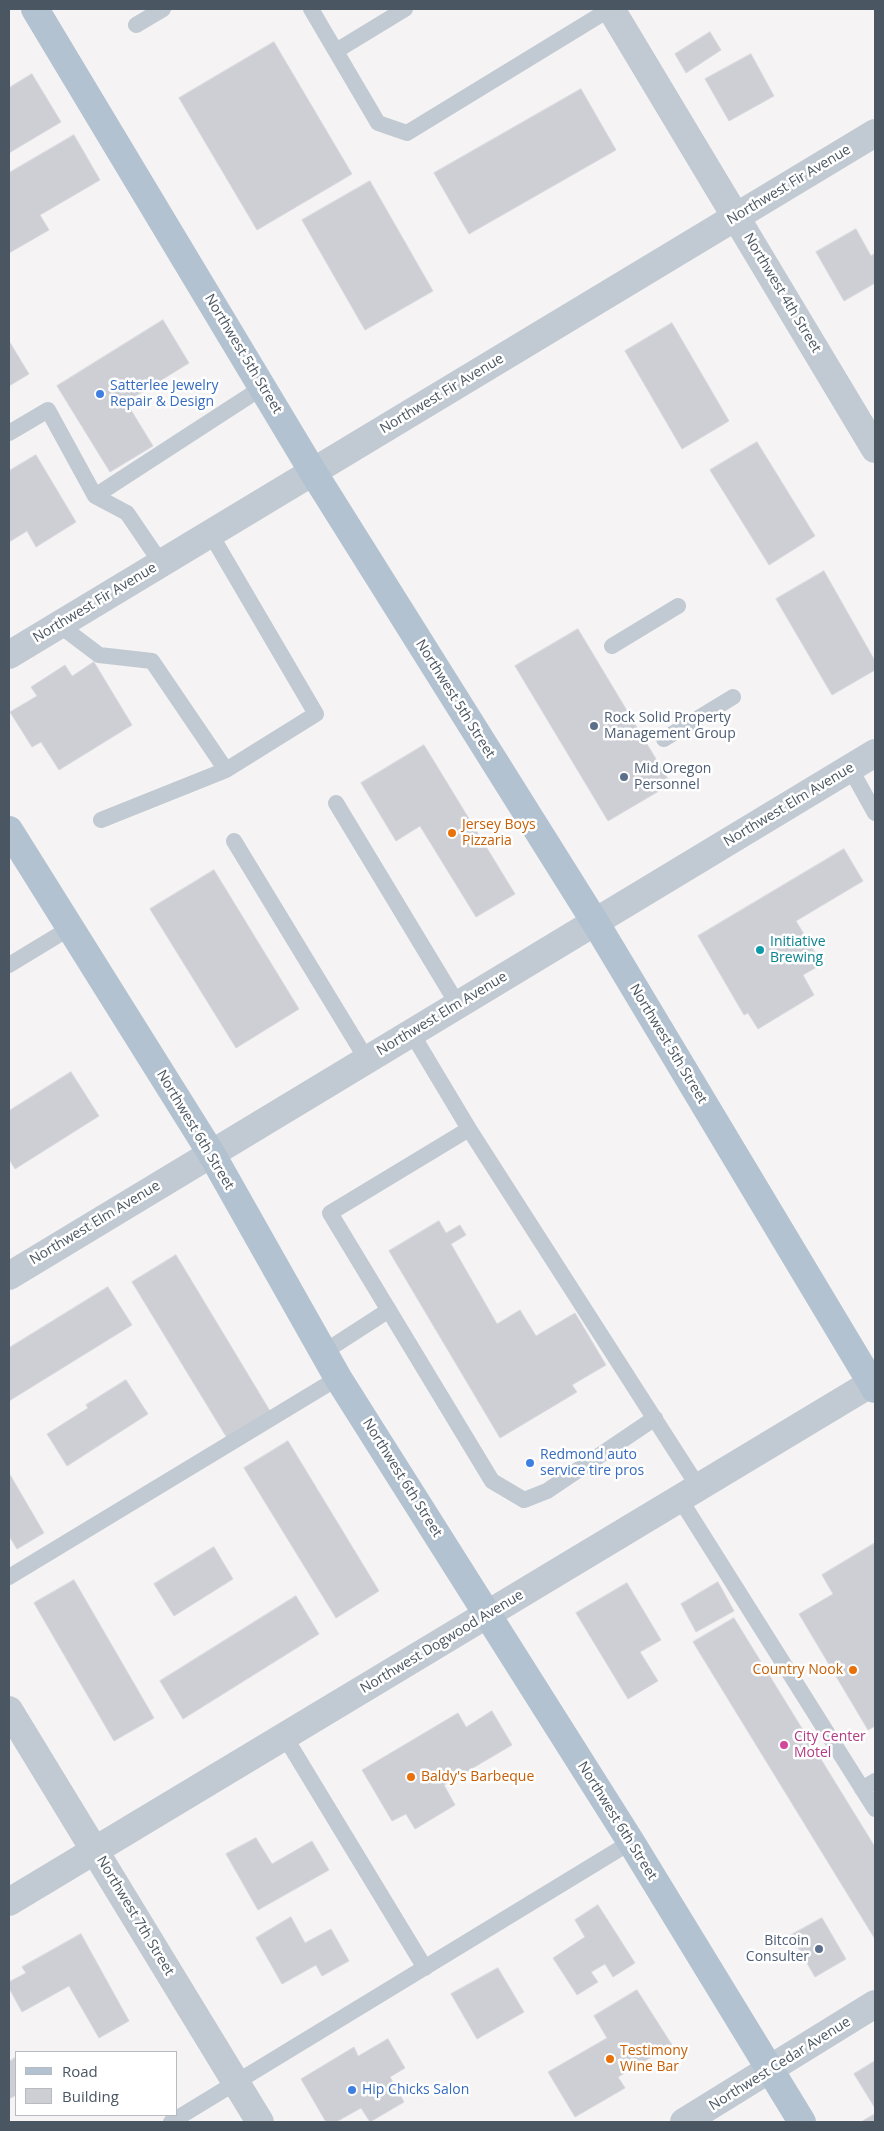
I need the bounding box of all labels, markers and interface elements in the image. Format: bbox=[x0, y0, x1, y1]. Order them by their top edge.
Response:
street label: Northwest Fir Avenue bbox=[724, 141, 854, 229]
street label: Northwest 4th Street bbox=[740, 230, 824, 356]
street label: Northwest 5th Street bbox=[201, 291, 285, 417]
street label: Northwest Fir Avenue bbox=[377, 350, 507, 438]
place label: Satterlee Jewelry Repair & Design bbox=[110, 378, 219, 411]
marker: Satterlee Jewelry Repair & Design bbox=[94, 388, 106, 400]
street label: Northwest Fir Avenue bbox=[30, 559, 160, 647]
street label: Northwest 5th Street bbox=[412, 637, 498, 761]
place label: Rock Solid Property Management Group bbox=[604, 710, 736, 742]
marker: Rock Solid Property Management Group bbox=[588, 720, 600, 732]
street label: Northwest Elm Avenue bbox=[721, 759, 857, 851]
place label: Mid Oregon Personnel bbox=[634, 761, 711, 794]
marker: Mid Oregon Personnel bbox=[618, 771, 630, 783]
place label: Jersey Boys Pizzaria bbox=[462, 817, 536, 850]
marker: Jersey Boys Pizzaria bbox=[446, 827, 458, 839]
place label: Initiative Brewing bbox=[770, 934, 826, 966]
marker: Initiative Brewing bbox=[754, 944, 766, 956]
street label: Northwest Elm Avenue bbox=[374, 968, 510, 1060]
street label: Northwest 5th Street bbox=[626, 981, 710, 1107]
street label: Northwest 6th Street bbox=[153, 1067, 237, 1193]
street label: Northwest Elm Avenue bbox=[27, 1177, 163, 1269]
street label: Northwest 6th Street bbox=[359, 1416, 445, 1540]
place label: Redmond auto service tire pros bbox=[540, 1447, 644, 1480]
marker: Redmond auto service tire pros bbox=[524, 1457, 536, 1469]
street label: Northwest Dogwood Avenue bbox=[357, 1587, 527, 1697]
place label: Country Nook bbox=[752, 1662, 843, 1678]
marker: Country Nook bbox=[847, 1664, 859, 1676]
place label: City Center Motel bbox=[794, 1729, 866, 1761]
marker: City Center Motel bbox=[778, 1739, 790, 1751]
street label: Northwest 6th Street bbox=[574, 1759, 660, 1883]
place label: Baldy's Barbeque bbox=[421, 1769, 534, 1785]
marker: Baldy's Barbeque bbox=[405, 1771, 417, 1783]
street label: Northwest 7th Street bbox=[93, 1853, 177, 1979]
place label: Bitcoin Consulter bbox=[746, 1933, 809, 1965]
marker: Bitcoin Consulter bbox=[813, 1943, 825, 1955]
street label: Northwest Cedar Avenue bbox=[706, 2014, 854, 2114]
place label: Testimony Wine Bar bbox=[620, 2043, 688, 2076]
legend bbox=[15, 2051, 178, 2116]
marker: Testimony Wine Bar bbox=[604, 2053, 616, 2065]
text: Road bbox=[62, 2061, 98, 2081]
place label: Hip Chicks Salon bbox=[362, 2082, 469, 2098]
marker: Hip Chicks Salon bbox=[346, 2084, 358, 2096]
text: Building bbox=[62, 2086, 119, 2106]

